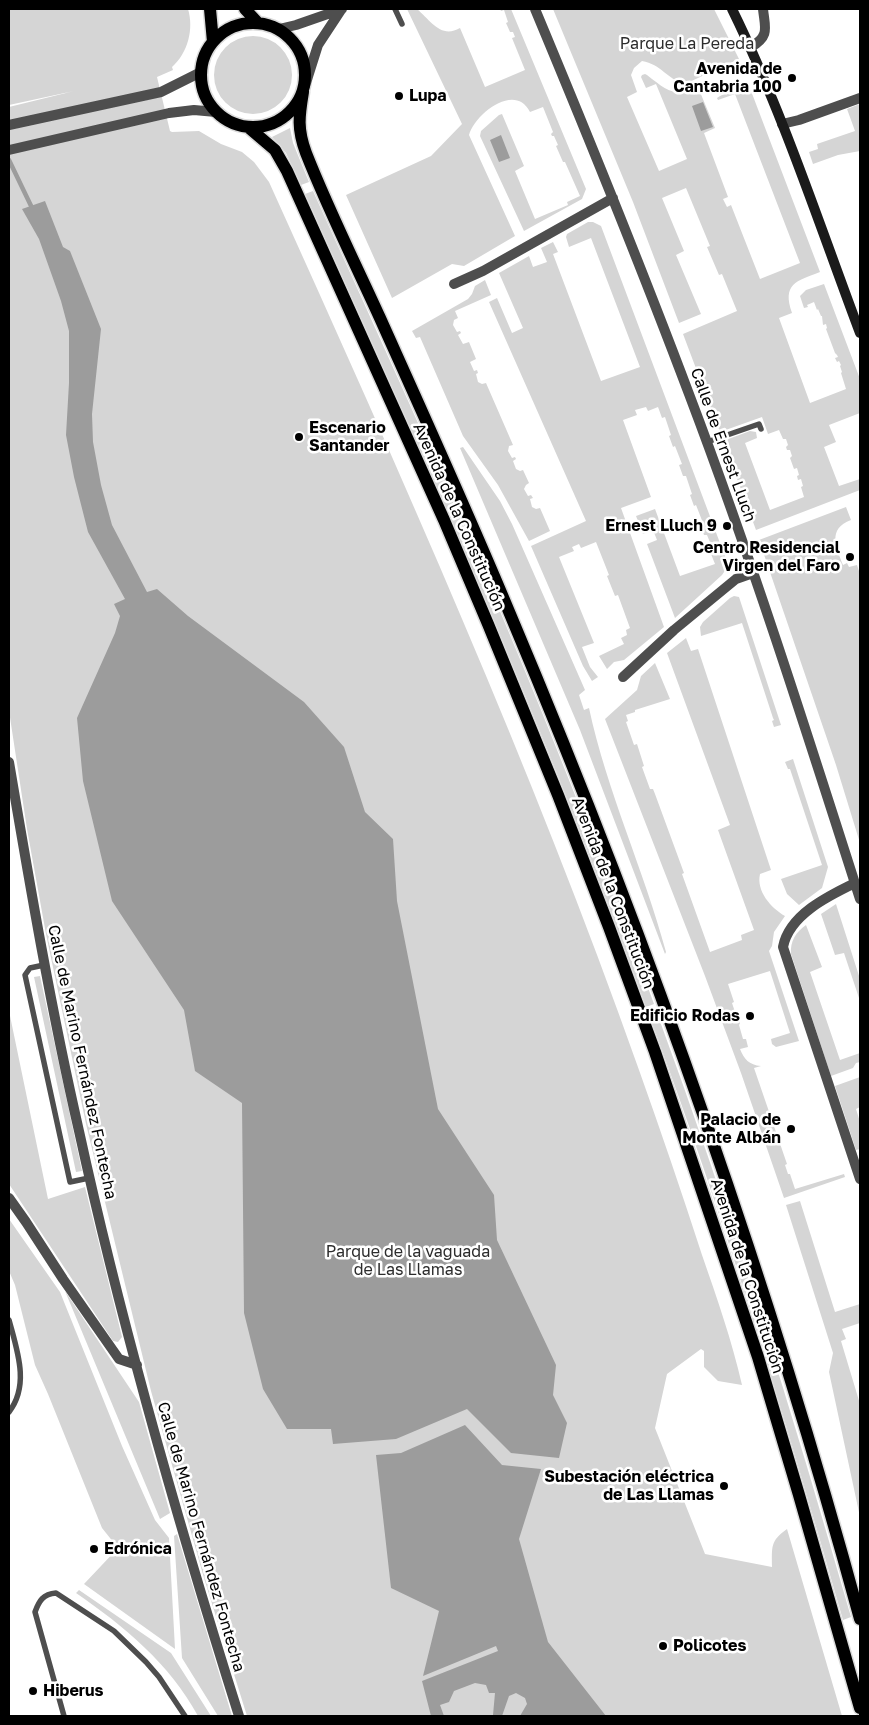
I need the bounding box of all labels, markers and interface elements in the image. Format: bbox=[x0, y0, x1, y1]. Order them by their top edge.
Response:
park label: Parque La Pereda bbox=[620, 34, 754, 54]
place label: Avenida de Cantabria 100 bbox=[673, 59, 782, 97]
marker: Avenida de Cantabria 100 bbox=[786, 72, 798, 84]
place label: Lupa bbox=[409, 86, 447, 106]
marker: Lupa bbox=[393, 90, 405, 102]
street label: Calle de Ernest Lluch bbox=[686, 365, 760, 525]
place label: Escenario Santander bbox=[309, 418, 390, 456]
street label: Avenida de la Constitución bbox=[409, 420, 509, 614]
marker: Escenario Santander bbox=[293, 431, 305, 443]
place label: Ernest Lluch 9 bbox=[605, 516, 717, 536]
marker: Ernest Lluch 9 bbox=[721, 520, 733, 532]
place label: Centro Residencial Virgen del Faro bbox=[693, 538, 840, 576]
marker: Centro Residencial Virgen del Faro bbox=[844, 551, 856, 563]
street label: Avenida de la Constitución bbox=[567, 794, 659, 992]
street label: Calle de Marino Fernández Fontecha bbox=[44, 923, 120, 1201]
place label: Edificio Rodas bbox=[630, 1006, 740, 1026]
marker: Edificio Rodas bbox=[744, 1010, 756, 1022]
place label: Palacio de Monte Albán bbox=[682, 1110, 781, 1148]
marker: Palacio de Monte Albán bbox=[785, 1123, 797, 1135]
street label: Avenida de la Constitución bbox=[706, 1176, 788, 1376]
park label: Parque de la vaguada de Las Llamas bbox=[326, 1242, 490, 1280]
street label: Calle de Marino Fernández Fontecha bbox=[153, 1400, 249, 1674]
place label: Subestación eléctrica de Las Llamas bbox=[544, 1467, 714, 1505]
marker: Subestación eléctrica de Las Llamas bbox=[718, 1480, 730, 1492]
place label: Edrónica bbox=[104, 1539, 172, 1559]
marker: Edrónica bbox=[88, 1543, 100, 1555]
place label: Policotes bbox=[673, 1636, 746, 1656]
marker: Policotes bbox=[657, 1640, 669, 1652]
place label: Hiberus bbox=[43, 1681, 104, 1701]
marker: Hiberus bbox=[27, 1685, 39, 1697]

